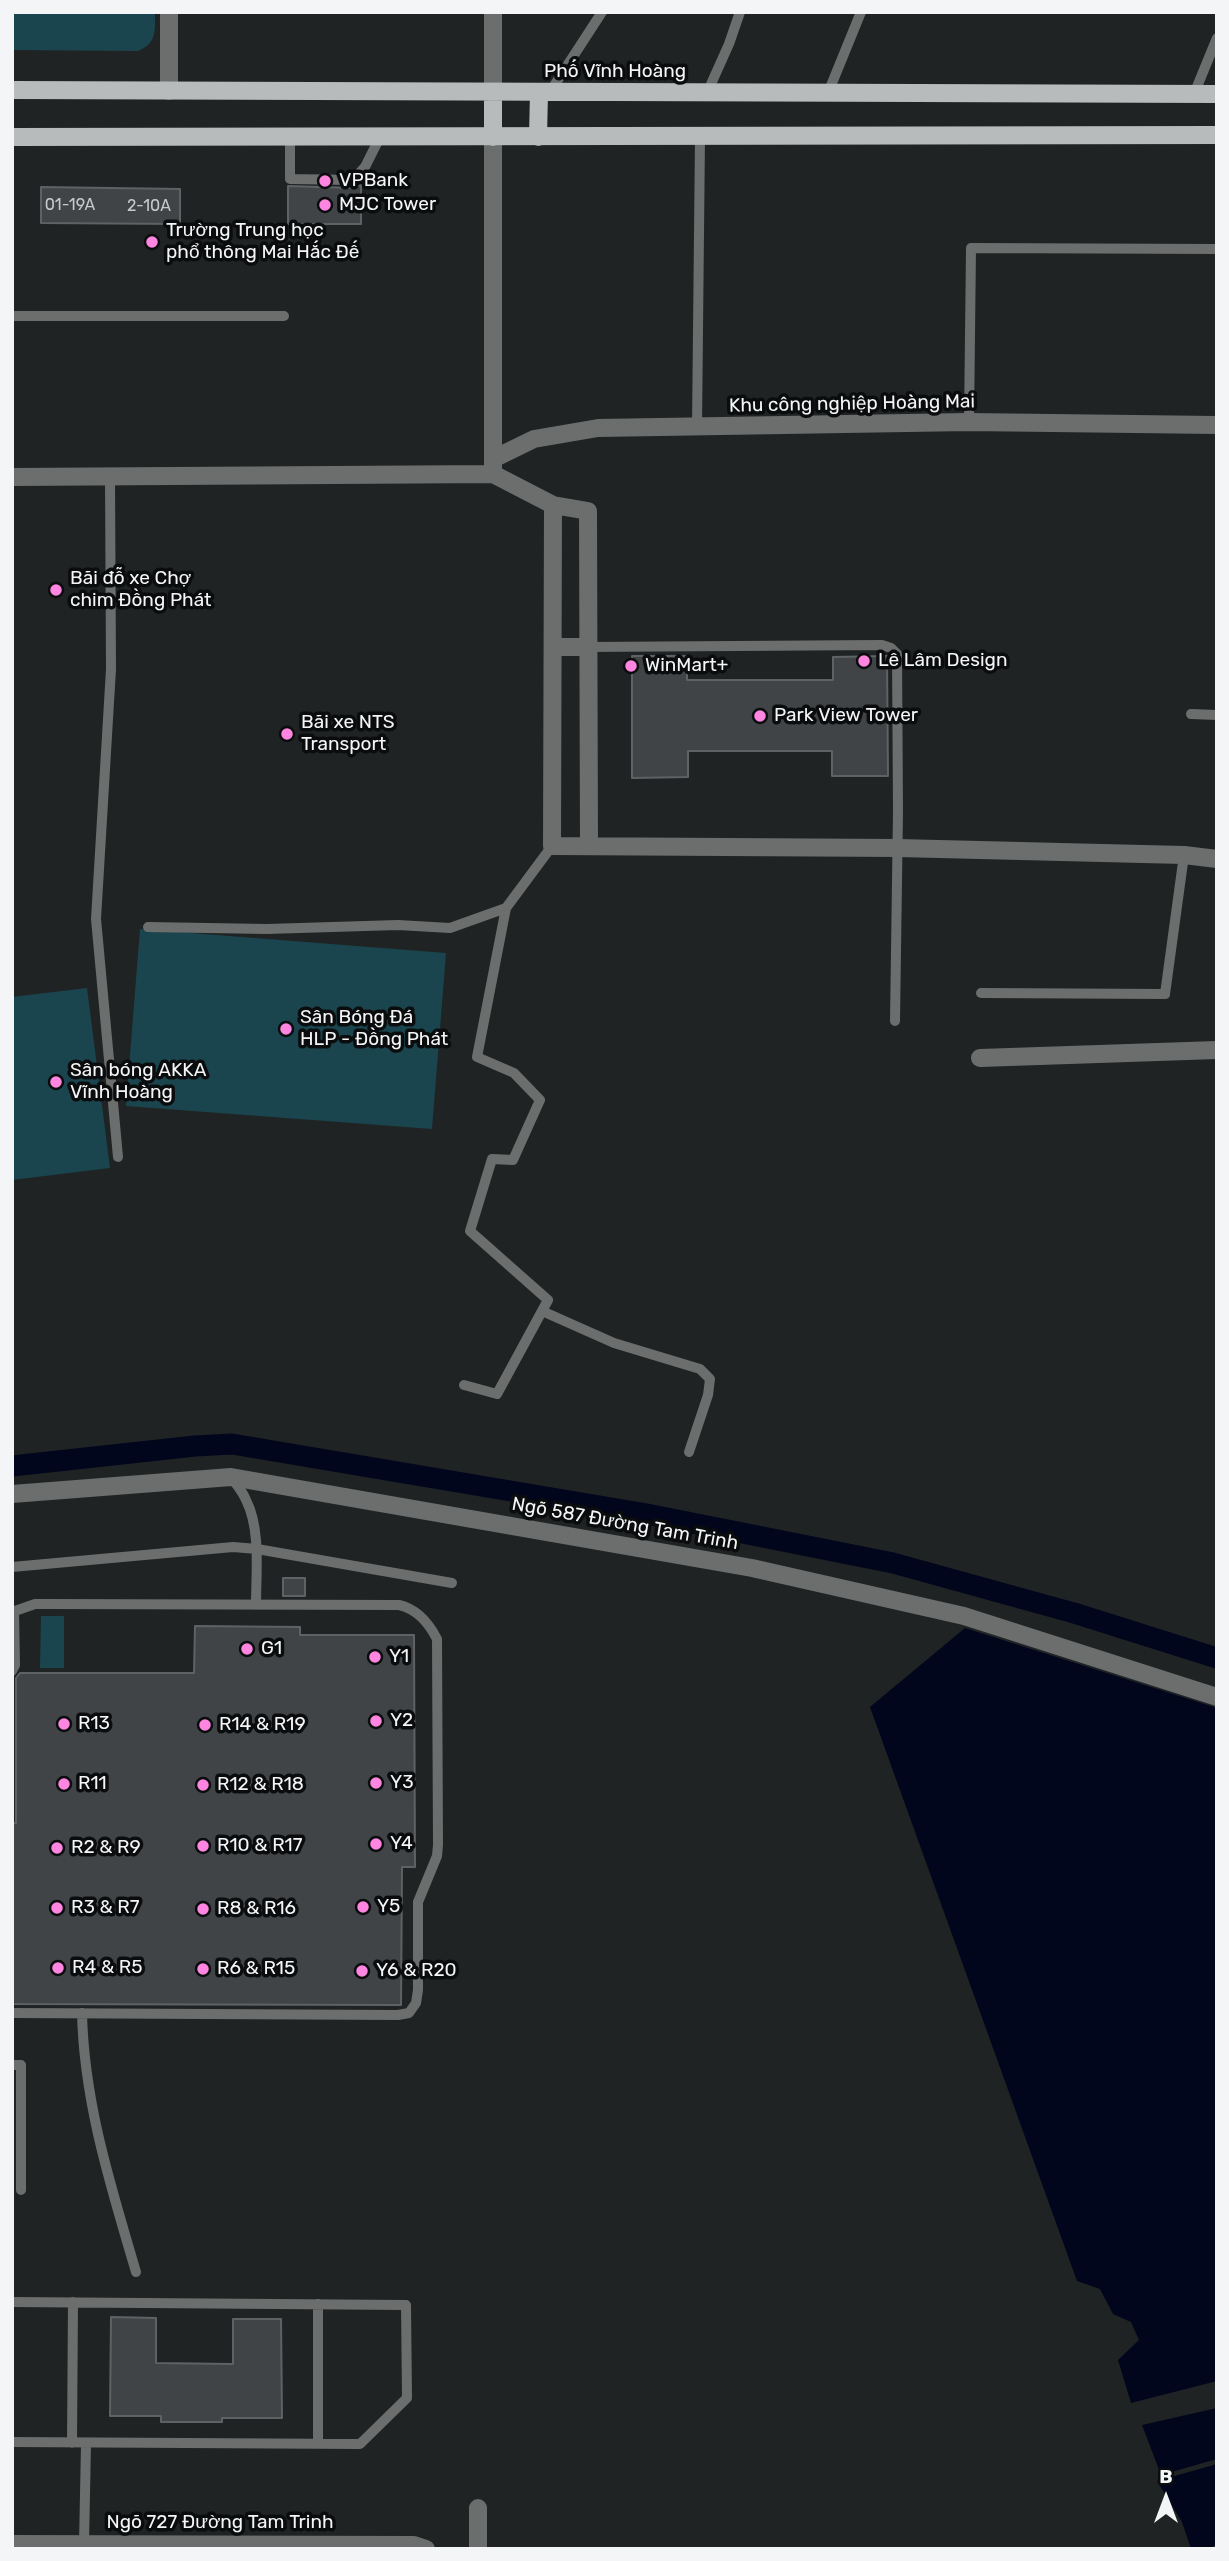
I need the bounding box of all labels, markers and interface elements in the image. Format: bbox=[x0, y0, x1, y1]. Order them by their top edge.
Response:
street label: Phố Vĩnh Hoàng bbox=[544, 61, 686, 83]
place label: VPBank bbox=[339, 170, 408, 192]
marker: VPBank bbox=[317, 173, 333, 189]
place label: MJC Tower bbox=[339, 194, 436, 216]
house number: 01-19A bbox=[45, 195, 95, 215]
house number: 2-10A bbox=[127, 196, 171, 216]
marker: MJC Tower bbox=[317, 197, 333, 213]
place label: Trường Trung học phổ thông Mai Hắc Đế bbox=[166, 220, 359, 264]
marker: Trường Trung học phổ thông Mai Hắc Đế bbox=[144, 234, 160, 250]
street label: Khu công nghiệp Hoàng Mai bbox=[729, 390, 975, 418]
place label: Bãi đỗ xe Chợ chim Đồng Phát bbox=[70, 568, 211, 612]
marker: Bãi đỗ xe Chợ chim Đồng Phát bbox=[48, 582, 64, 598]
place label: Lê Lâm Design bbox=[878, 650, 1007, 672]
marker: Lê Lâm Design bbox=[856, 653, 872, 669]
place label: WinMart+ bbox=[645, 655, 728, 677]
marker: WinMart+ bbox=[623, 658, 639, 674]
place label: Park View Tower bbox=[774, 705, 918, 727]
marker: Park View Tower bbox=[752, 708, 768, 724]
place label: Bãi xe NTS Transport bbox=[301, 712, 395, 756]
marker: Bãi xe NTS Transport bbox=[279, 726, 295, 742]
place label: Sân Bóng Đá HLP - Đồng Phát bbox=[300, 1007, 448, 1051]
marker: Sân Bóng Đá HLP - Đồng Phát bbox=[278, 1021, 294, 1037]
place label: Sân bóng AKKA Vĩnh Hoàng bbox=[70, 1060, 206, 1104]
marker: Sân bóng AKKA Vĩnh Hoàng bbox=[48, 1074, 64, 1090]
street label: Ngõ 587 Đường Tam Trinh bbox=[510, 1493, 740, 1555]
place label: G1 bbox=[261, 1638, 282, 1660]
marker: G1 bbox=[239, 1641, 255, 1657]
place label: Y1 bbox=[389, 1646, 409, 1668]
marker: Y1 bbox=[367, 1649, 383, 1665]
place label: Y2 bbox=[390, 1710, 413, 1732]
place label: R13 bbox=[78, 1713, 110, 1735]
marker: Y2 bbox=[368, 1713, 384, 1729]
place label: R14 & R19 bbox=[219, 1714, 306, 1736]
marker: R13 bbox=[56, 1716, 72, 1732]
marker: R14 & R19 bbox=[197, 1717, 213, 1733]
place label: Y3 bbox=[390, 1772, 414, 1794]
place label: R11 bbox=[78, 1773, 107, 1795]
place label: R12 & R18 bbox=[217, 1774, 304, 1796]
marker: Y3 bbox=[368, 1775, 384, 1791]
marker: R11 bbox=[56, 1776, 72, 1792]
marker: R12 & R18 bbox=[195, 1777, 211, 1793]
place label: Y4 bbox=[390, 1833, 413, 1855]
place label: R10 & R17 bbox=[217, 1835, 302, 1857]
marker: Y4 bbox=[368, 1836, 384, 1852]
place label: R2 & R9 bbox=[71, 1837, 141, 1859]
marker: R10 & R17 bbox=[195, 1838, 211, 1854]
marker: R2 & R9 bbox=[49, 1840, 65, 1856]
place label: Y5 bbox=[377, 1896, 400, 1918]
place label: R3 & R7 bbox=[71, 1897, 140, 1919]
place label: R8 & R16 bbox=[217, 1898, 296, 1920]
marker: Y5 bbox=[355, 1899, 371, 1915]
marker: R3 & R7 bbox=[49, 1900, 65, 1916]
marker: R8 & R16 bbox=[195, 1901, 211, 1917]
place label: R4 & R5 bbox=[72, 1957, 142, 1979]
place label: R6 & R15 bbox=[217, 1958, 295, 1980]
marker: R4 & R5 bbox=[50, 1960, 66, 1976]
place label: Y6 & R20 bbox=[376, 1960, 457, 1982]
marker: R6 & R15 bbox=[195, 1961, 211, 1977]
marker: Y6 & R20 bbox=[354, 1963, 370, 1979]
north arrow bbox=[1131, 2463, 1201, 2533]
text: B bbox=[1159, 2465, 1173, 2488]
street label: Ngõ 727 Đường Tam Trinh bbox=[106, 2512, 334, 2534]

